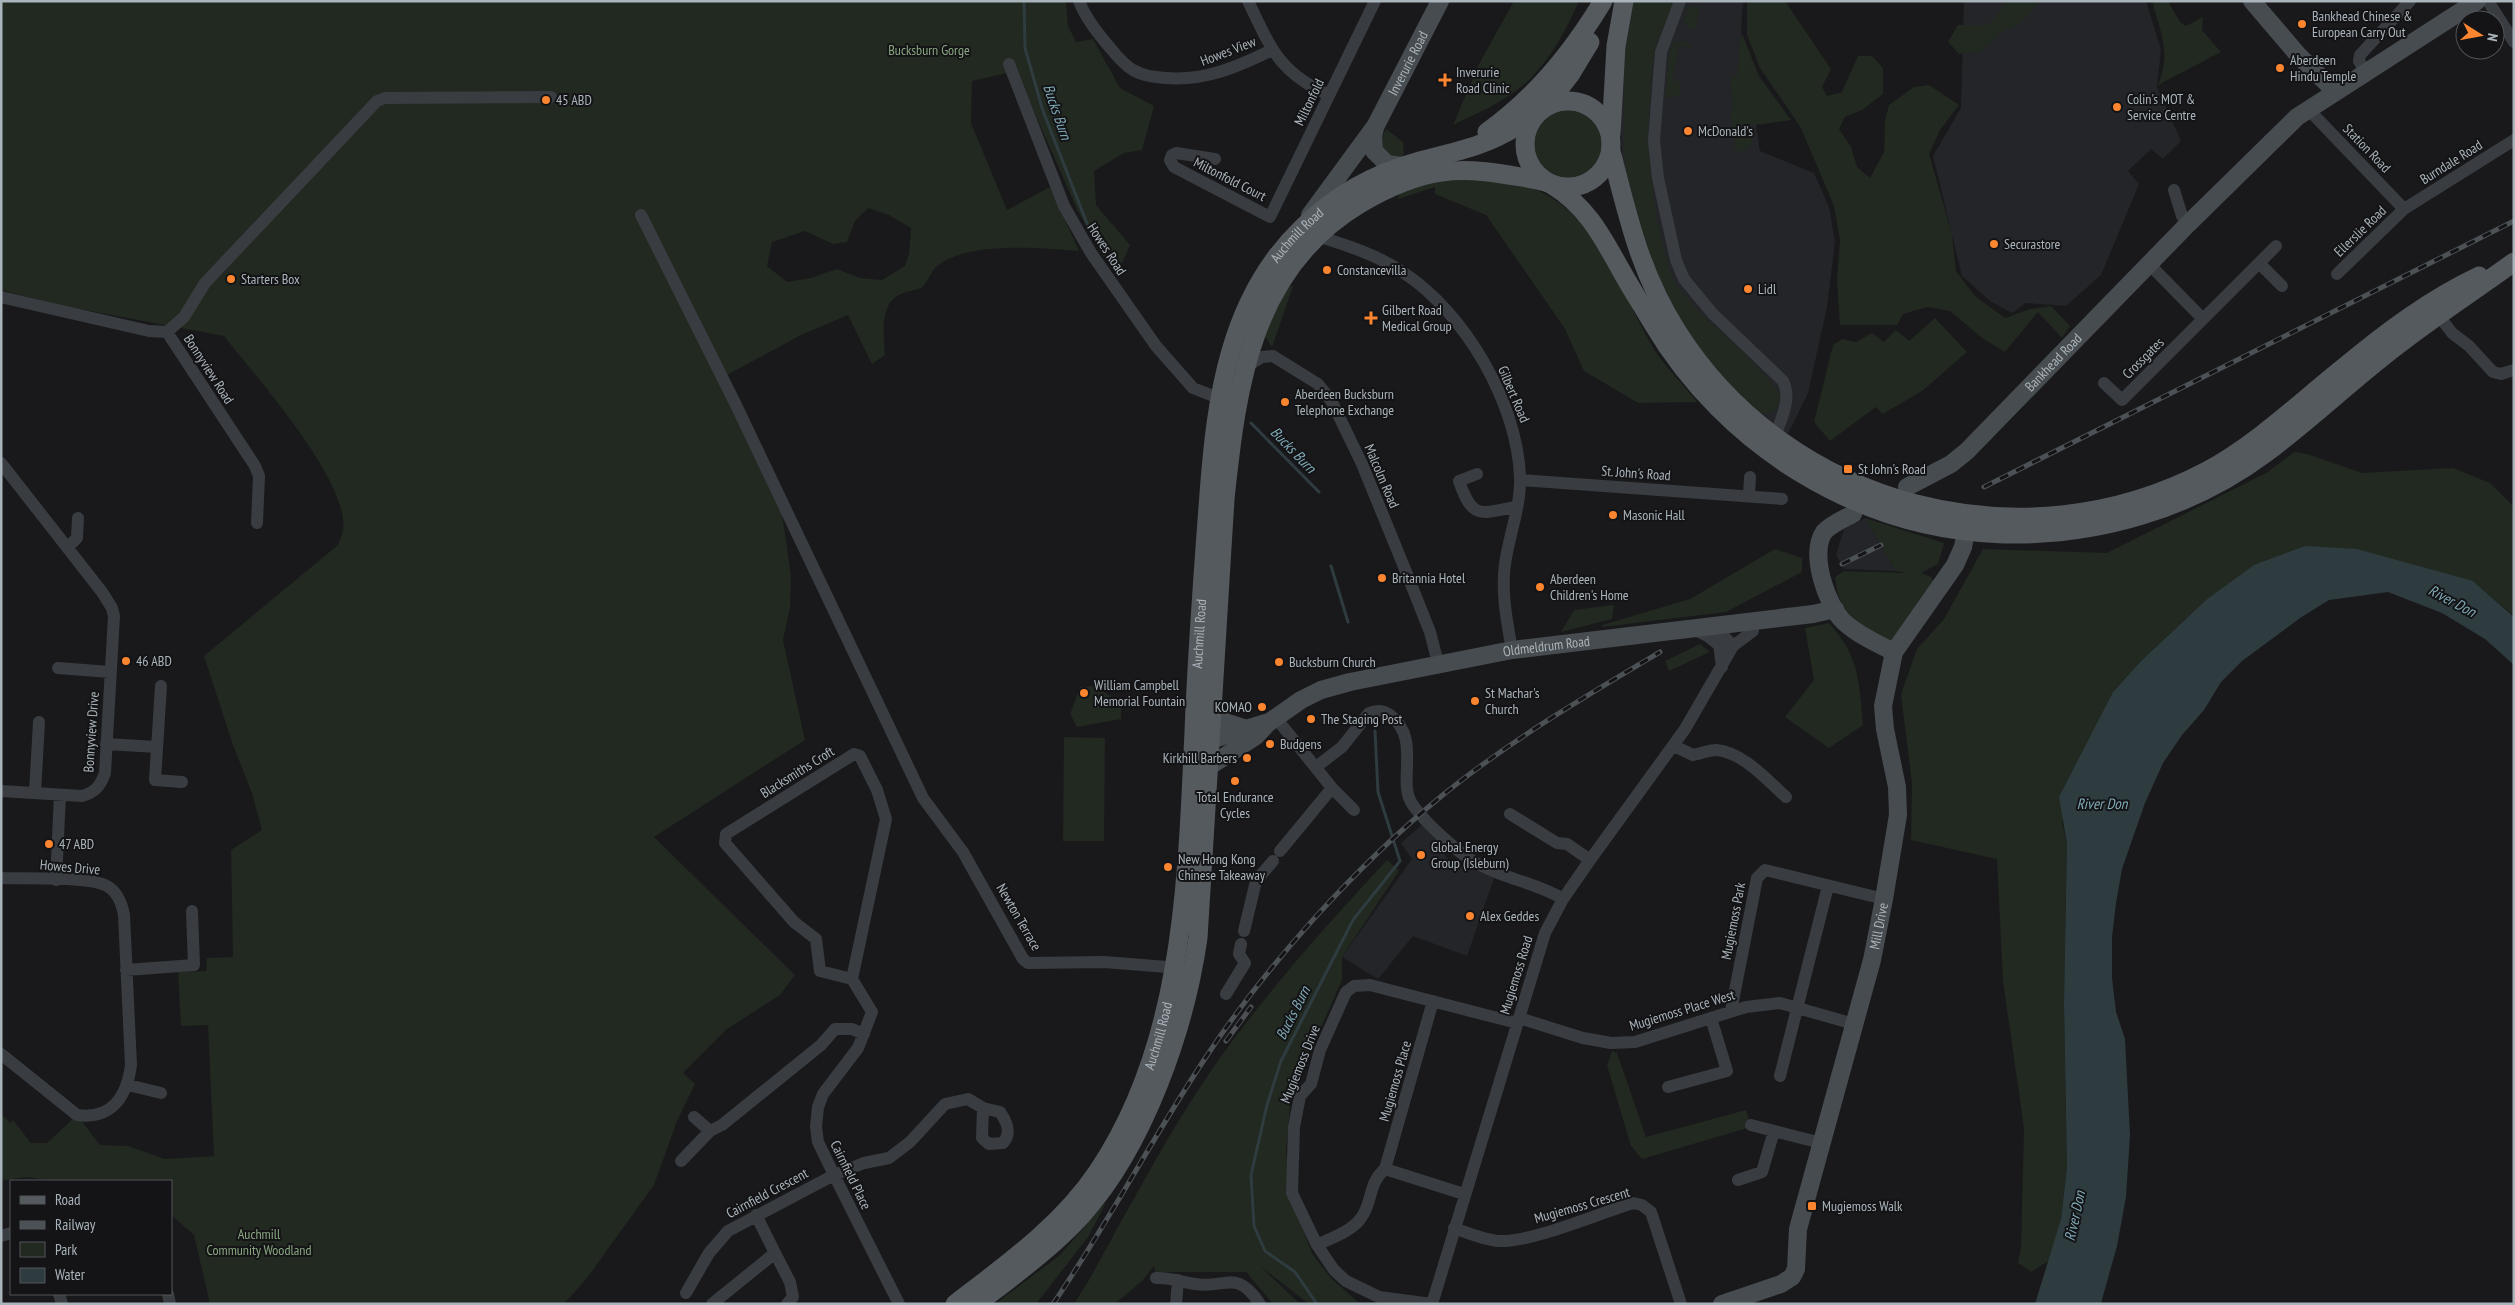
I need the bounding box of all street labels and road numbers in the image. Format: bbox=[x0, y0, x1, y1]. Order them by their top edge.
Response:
street label: Inverurie Road bbox=[1384, 28, 1432, 99]
street label: Howes View bbox=[1198, 32, 1259, 70]
street label: Miltonfold bbox=[1290, 76, 1328, 128]
street label: Station Road bbox=[2339, 120, 2395, 176]
street label: Burndale Road bbox=[2416, 136, 2486, 188]
street label: Miltonfold Court bbox=[1191, 153, 1269, 205]
street label: Ellerslie Road bbox=[2330, 202, 2390, 260]
street label: Auchmill Road bbox=[1266, 204, 1327, 266]
street label: Howes Road bbox=[1083, 219, 1131, 279]
street label: Bankhead Road bbox=[2021, 329, 2086, 395]
street label: Bonnyview Road bbox=[180, 331, 238, 407]
street label: Crossgates bbox=[2118, 333, 2168, 383]
street label: Gilbert Road bbox=[1494, 363, 1534, 425]
street label: Malcolm Road bbox=[1360, 441, 1404, 511]
street label: St. John's Road bbox=[1601, 462, 1671, 484]
street label: Auchmill Road bbox=[1188, 598, 1210, 669]
street label: Oldmeldrum Road bbox=[1501, 632, 1591, 661]
street label: Bonnyview Drive bbox=[79, 691, 103, 773]
street label: Blacksmiths Croft bbox=[757, 742, 837, 802]
street label: Howes Drive bbox=[39, 855, 101, 879]
street label: Newton Terrace bbox=[993, 880, 1045, 954]
street label: Mugiemoss Park bbox=[1717, 880, 1749, 961]
street label: Mill Drive bbox=[1865, 901, 1892, 951]
street label: Mugiemoss Road bbox=[1496, 933, 1536, 1017]
street label: Mugiemoss Place West bbox=[1627, 985, 1737, 1035]
street label: Auchmill Road bbox=[1140, 1000, 1176, 1072]
street label: Mugiemoss Drive bbox=[1276, 1022, 1324, 1106]
street label: Mugiemoss Place bbox=[1375, 1038, 1415, 1123]
street label: Cairnfield Place bbox=[827, 1137, 876, 1213]
street label: Cairnfield Crescent bbox=[723, 1164, 811, 1222]
street label: Mugiemoss Crescent bbox=[1532, 1183, 1632, 1227]

